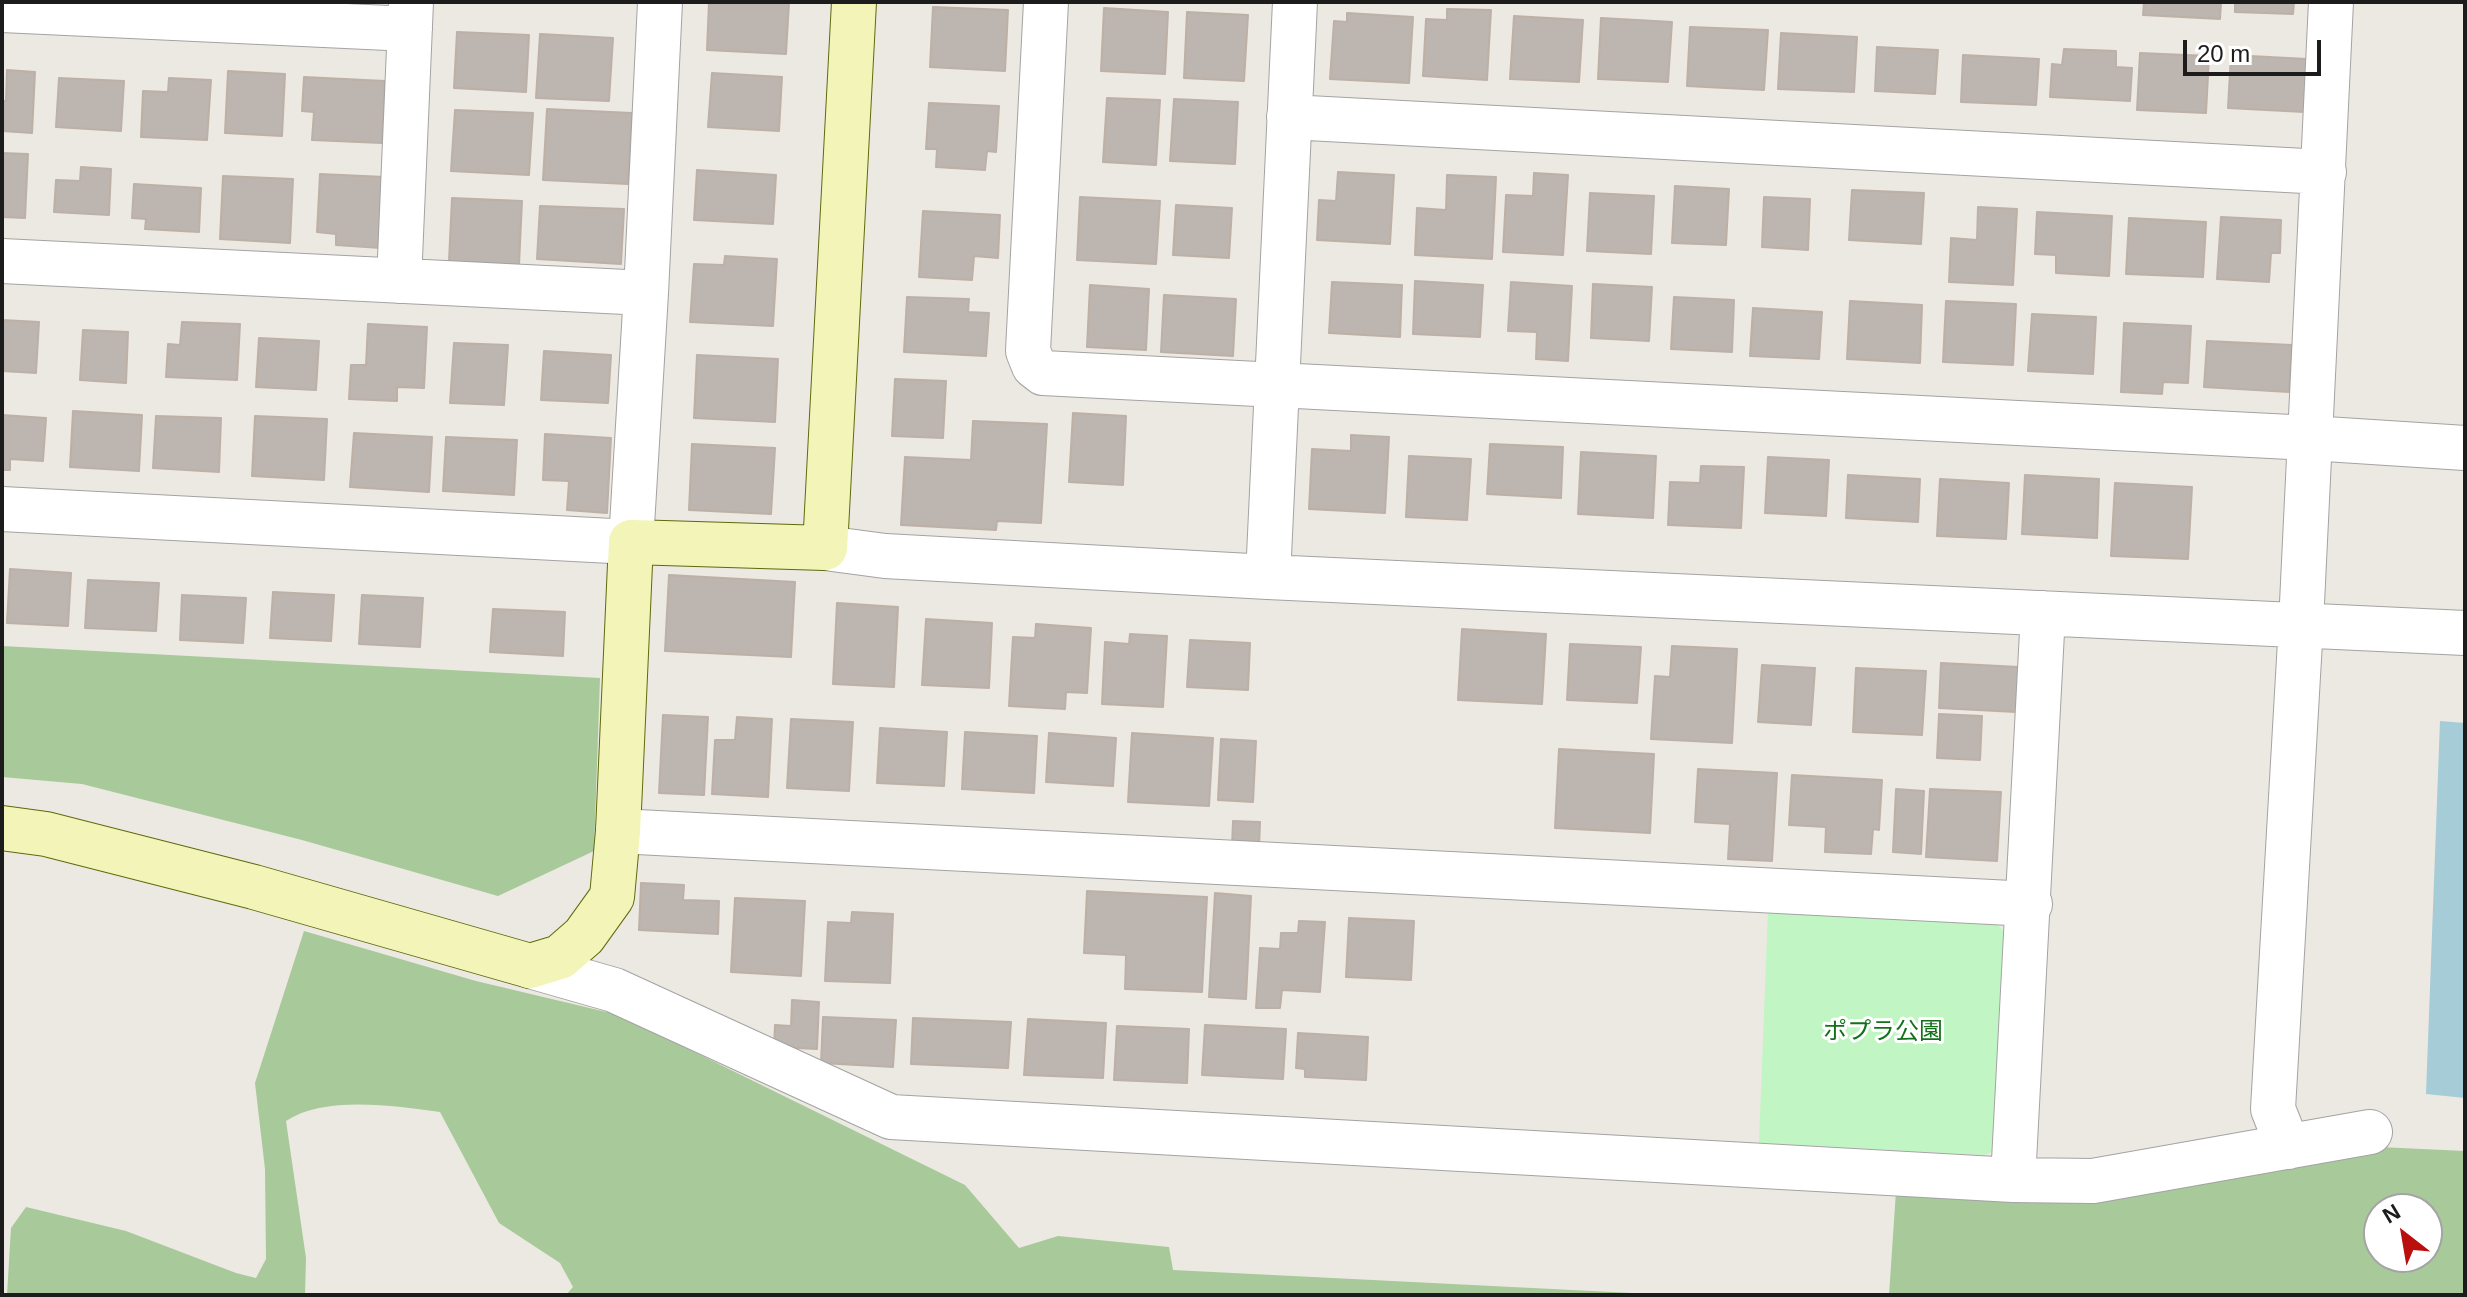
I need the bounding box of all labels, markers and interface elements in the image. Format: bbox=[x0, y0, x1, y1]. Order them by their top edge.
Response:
scale bar bbox=[2187, 24, 2325, 74]
text: 20 m bbox=[2197, 40, 2250, 67]
park label: ポプラ公園 bbox=[1823, 1018, 1943, 1046]
north arrow bbox=[2363, 1193, 2443, 1273]
text: N bbox=[2378, 1199, 2405, 1229]

